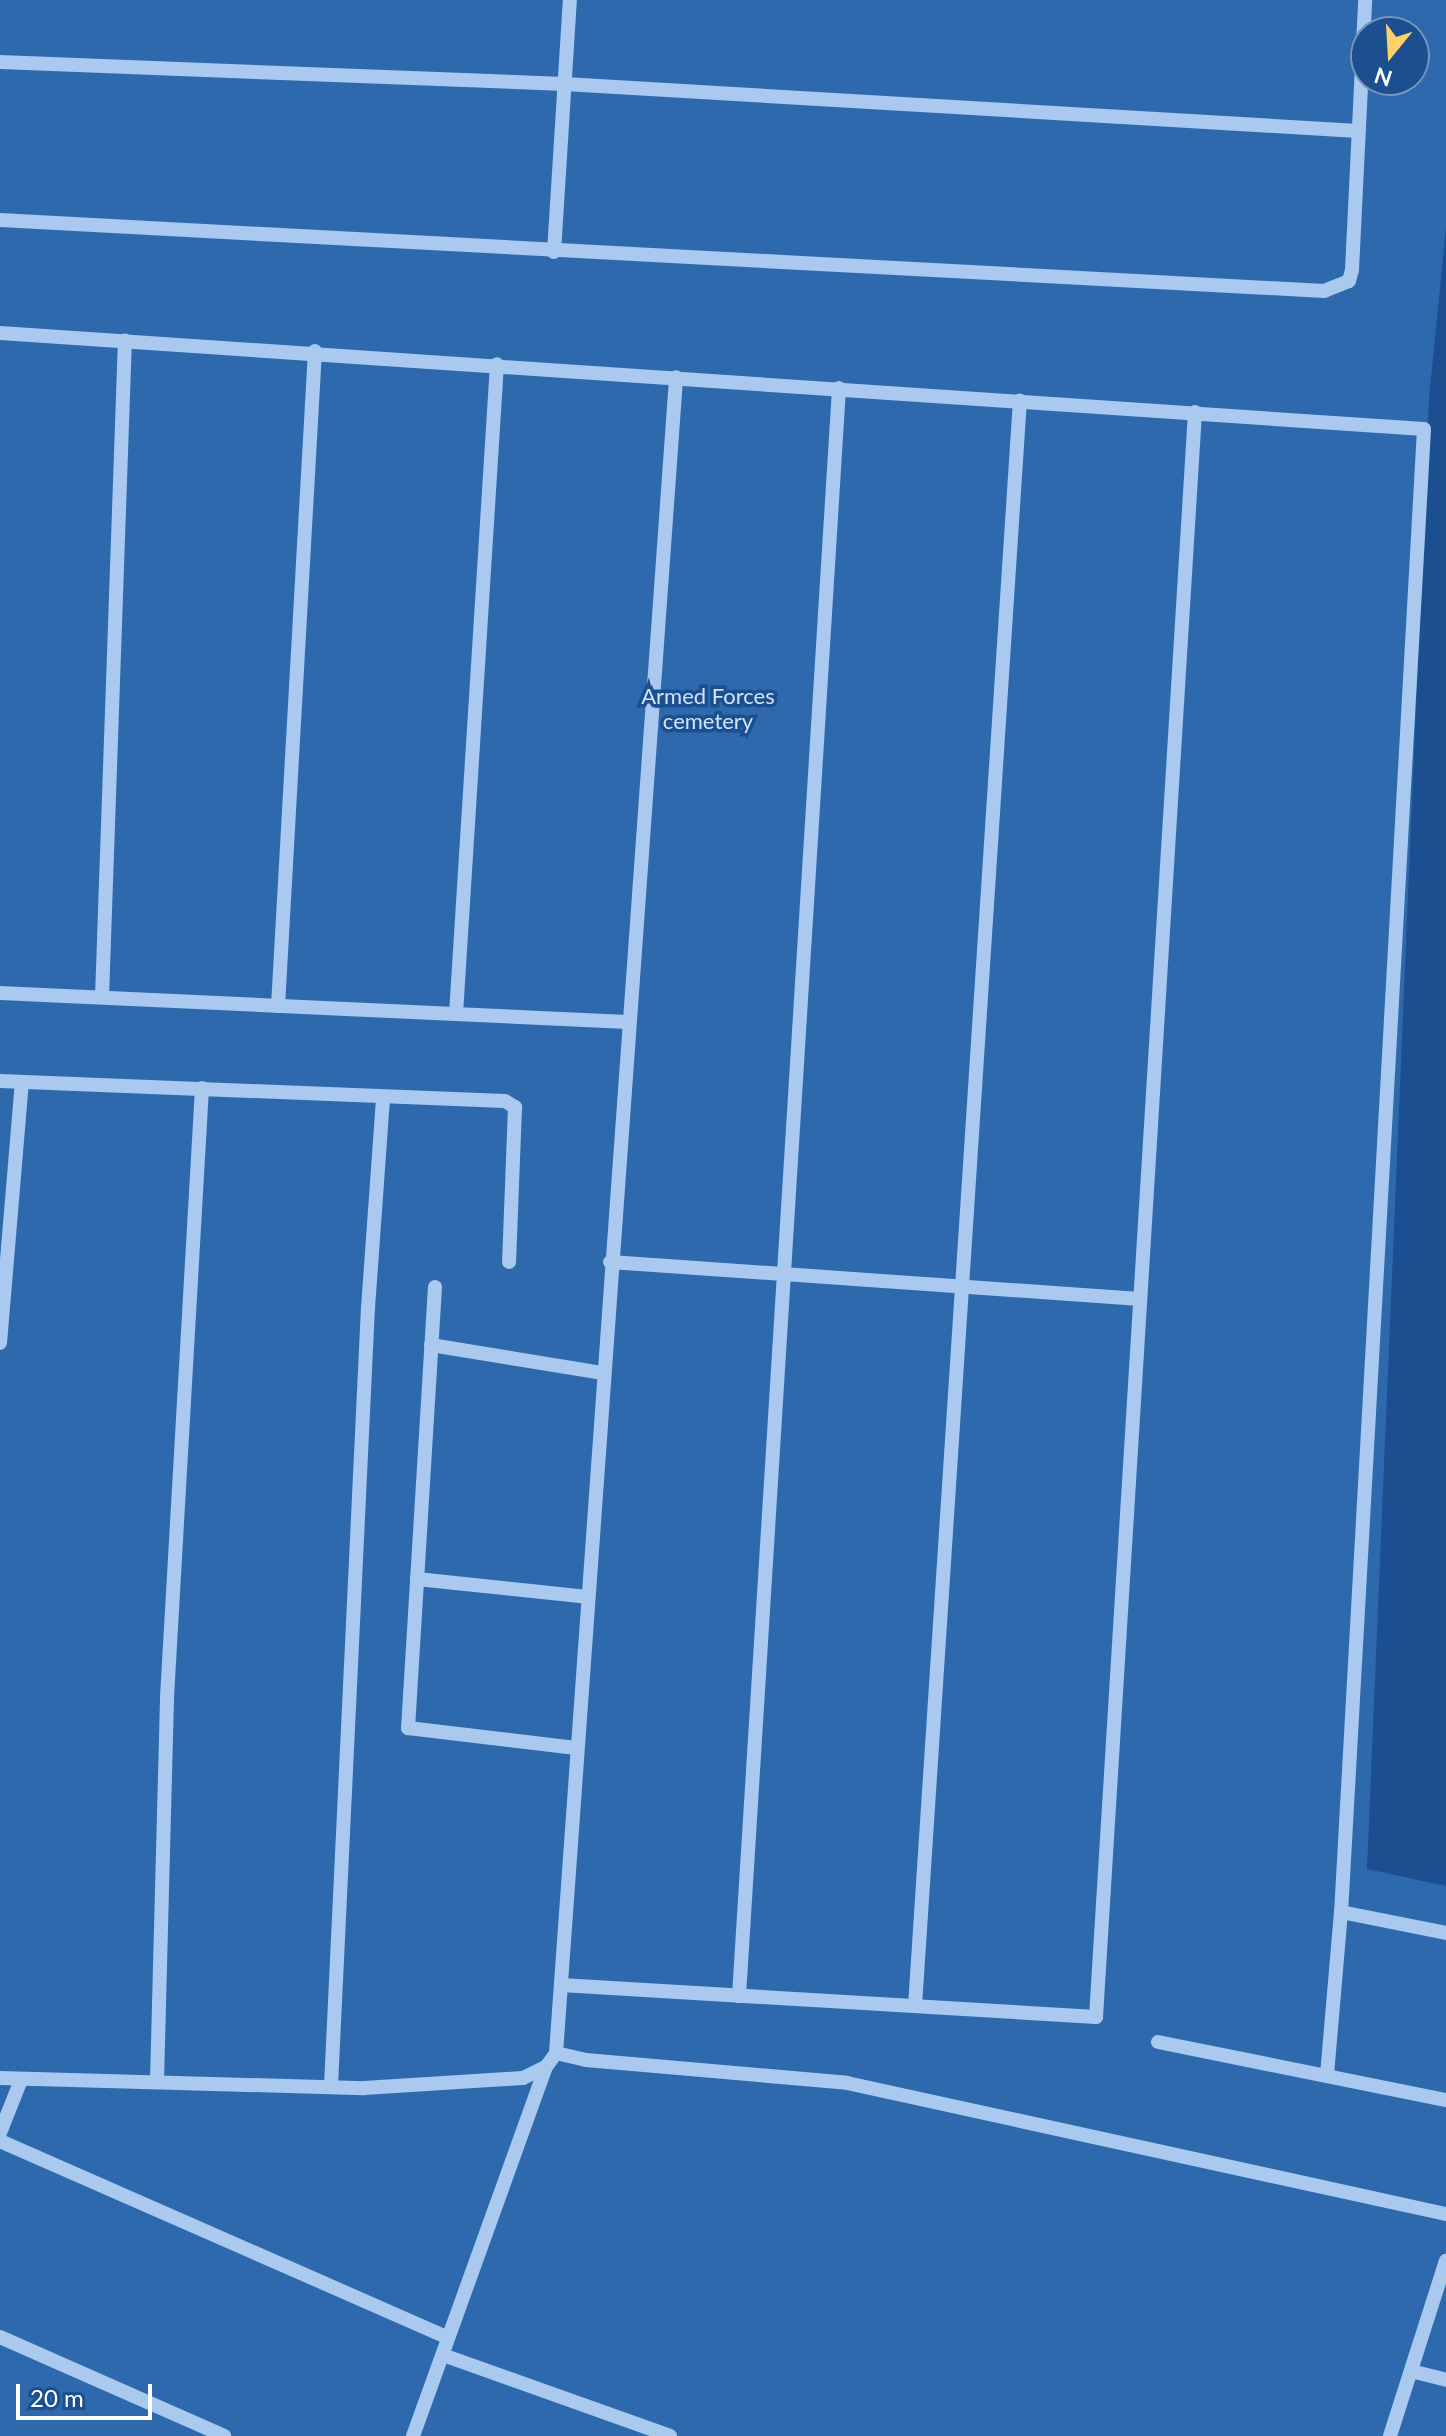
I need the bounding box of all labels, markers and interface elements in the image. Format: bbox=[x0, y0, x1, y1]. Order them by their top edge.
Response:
north arrow bbox=[1350, 16, 1430, 96]
text: N bbox=[1371, 62, 1395, 93]
park label: Armed Forces cemetery bbox=[641, 682, 775, 734]
scale bar bbox=[20, 2368, 156, 2418]
text: 20 m bbox=[30, 2383, 84, 2412]

